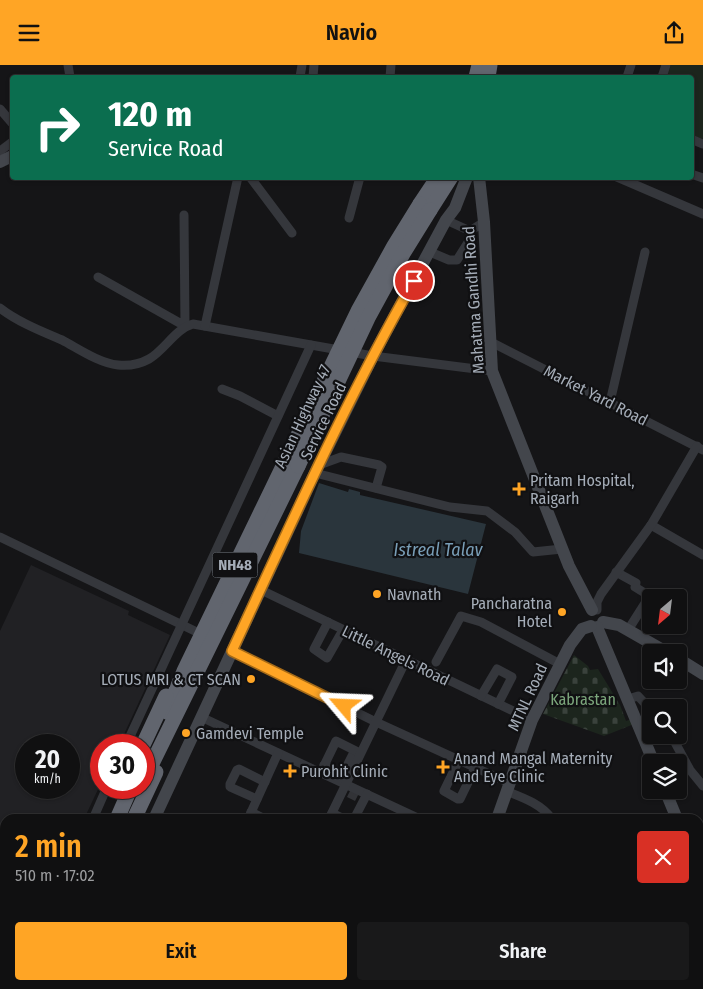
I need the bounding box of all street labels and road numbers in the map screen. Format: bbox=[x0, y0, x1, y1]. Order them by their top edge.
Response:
street label: Mahatma Gandhi Road bbox=[459, 225, 488, 374]
street label: Asian Highway 47 bbox=[270, 361, 335, 471]
street label: Market Yard Road bbox=[541, 361, 651, 430]
street label: Service Road bbox=[297, 379, 350, 463]
road number: NH48 bbox=[212, 553, 258, 577]
street label: Little Angels Road bbox=[339, 621, 453, 690]
street label: MTNL Road bbox=[504, 660, 551, 734]

